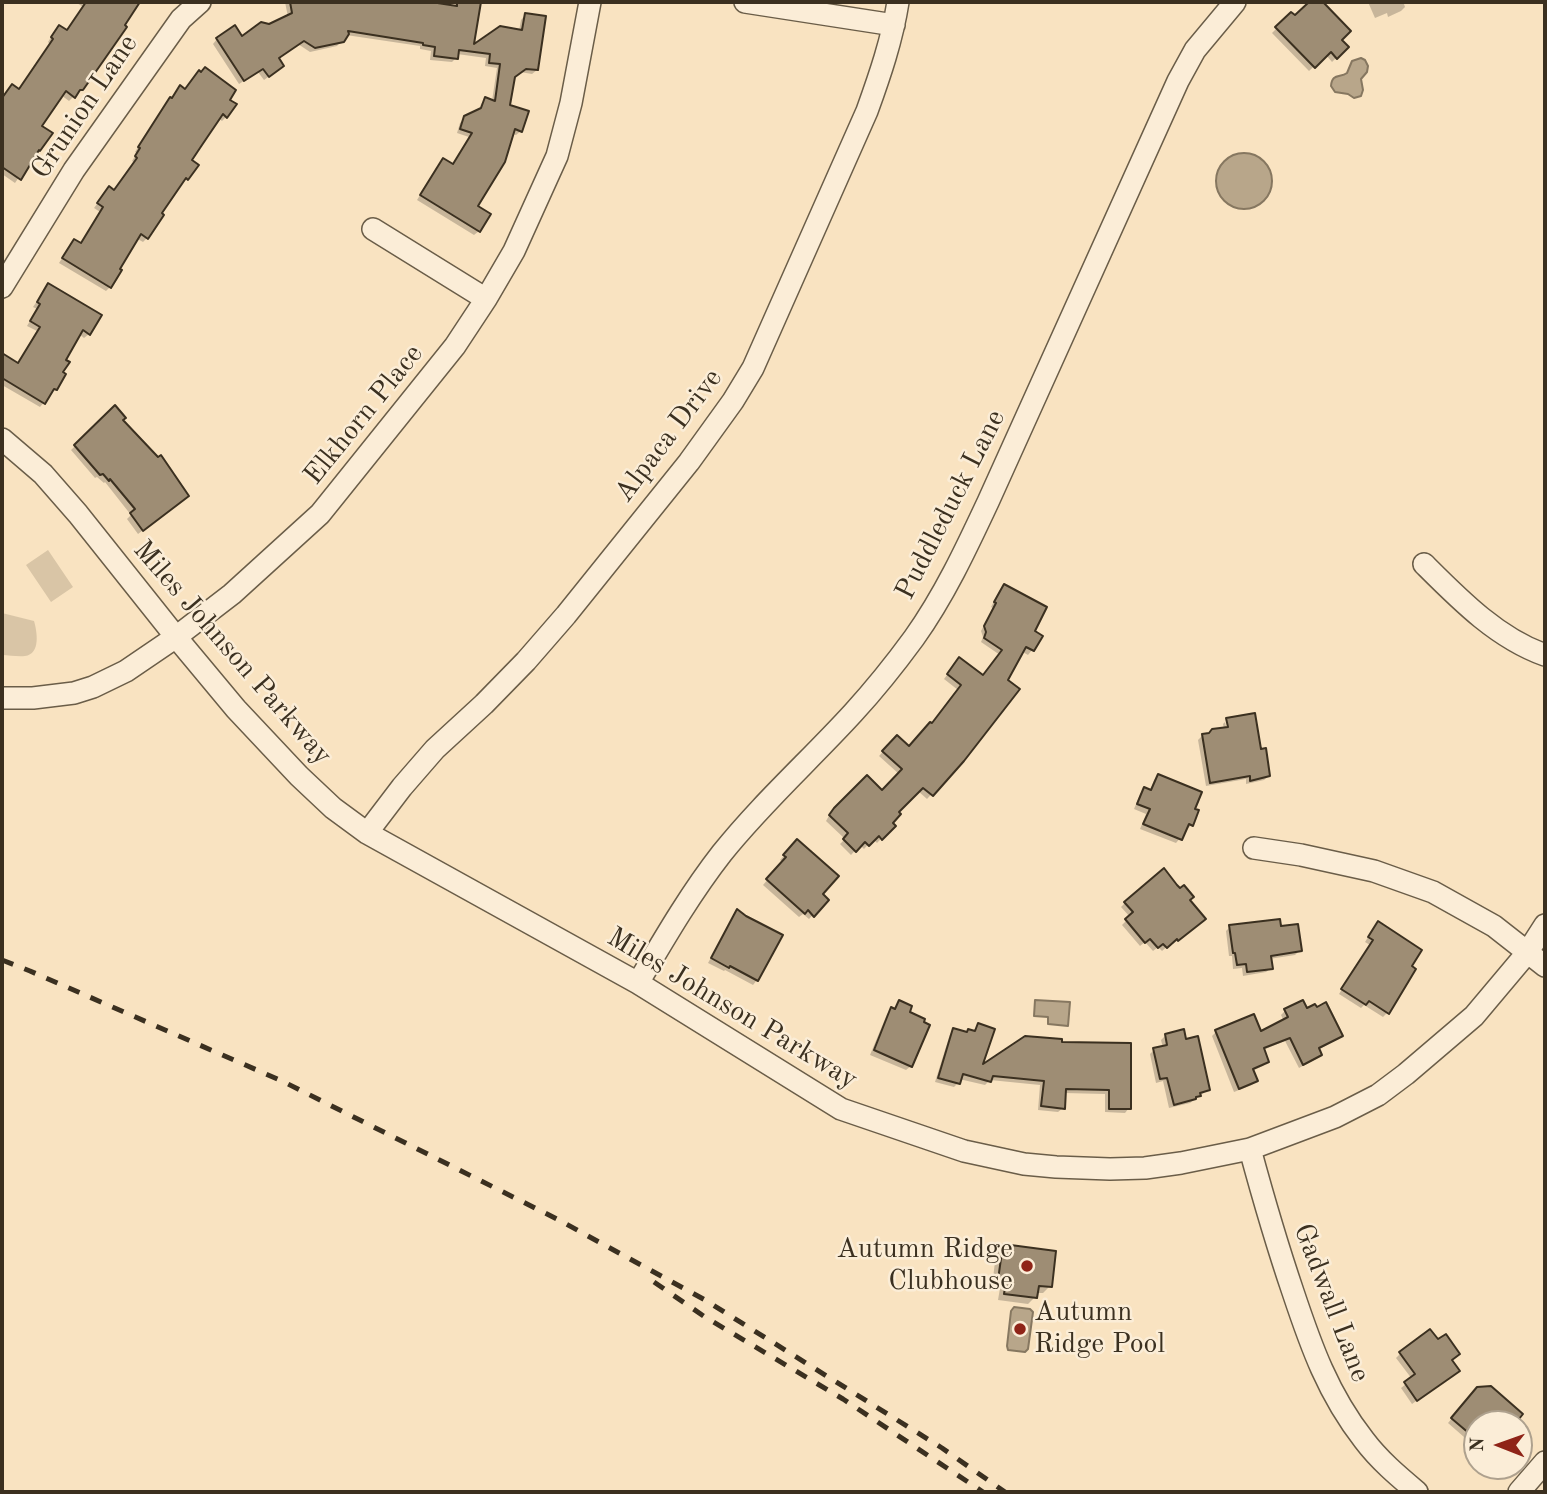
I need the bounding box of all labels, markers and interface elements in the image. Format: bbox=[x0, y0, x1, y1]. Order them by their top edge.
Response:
street label: Grunion Lane bbox=[24, 29, 146, 185]
street label: Elkhorn Place bbox=[297, 338, 431, 492]
street label: Alpaca Drive bbox=[608, 363, 730, 509]
street label: Puddleduck Lane bbox=[889, 405, 1013, 605]
street label: Miles Johnson Parkway bbox=[125, 534, 339, 772]
street label: Miles Johnson Parkway bbox=[601, 921, 863, 1097]
street label: Gadwall Lane bbox=[1285, 1219, 1377, 1387]
place label: Autumn Ridge Clubhouse bbox=[836, 1233, 1013, 1299]
marker: Autumn Ridge Clubhouse bbox=[1019, 1258, 1035, 1274]
place label: Autumn Ridge Pool bbox=[1034, 1296, 1165, 1362]
marker: Autumn Ridge Pool bbox=[1012, 1321, 1028, 1337]
north arrow bbox=[1463, 1410, 1533, 1480]
text: N bbox=[1469, 1437, 1488, 1452]

